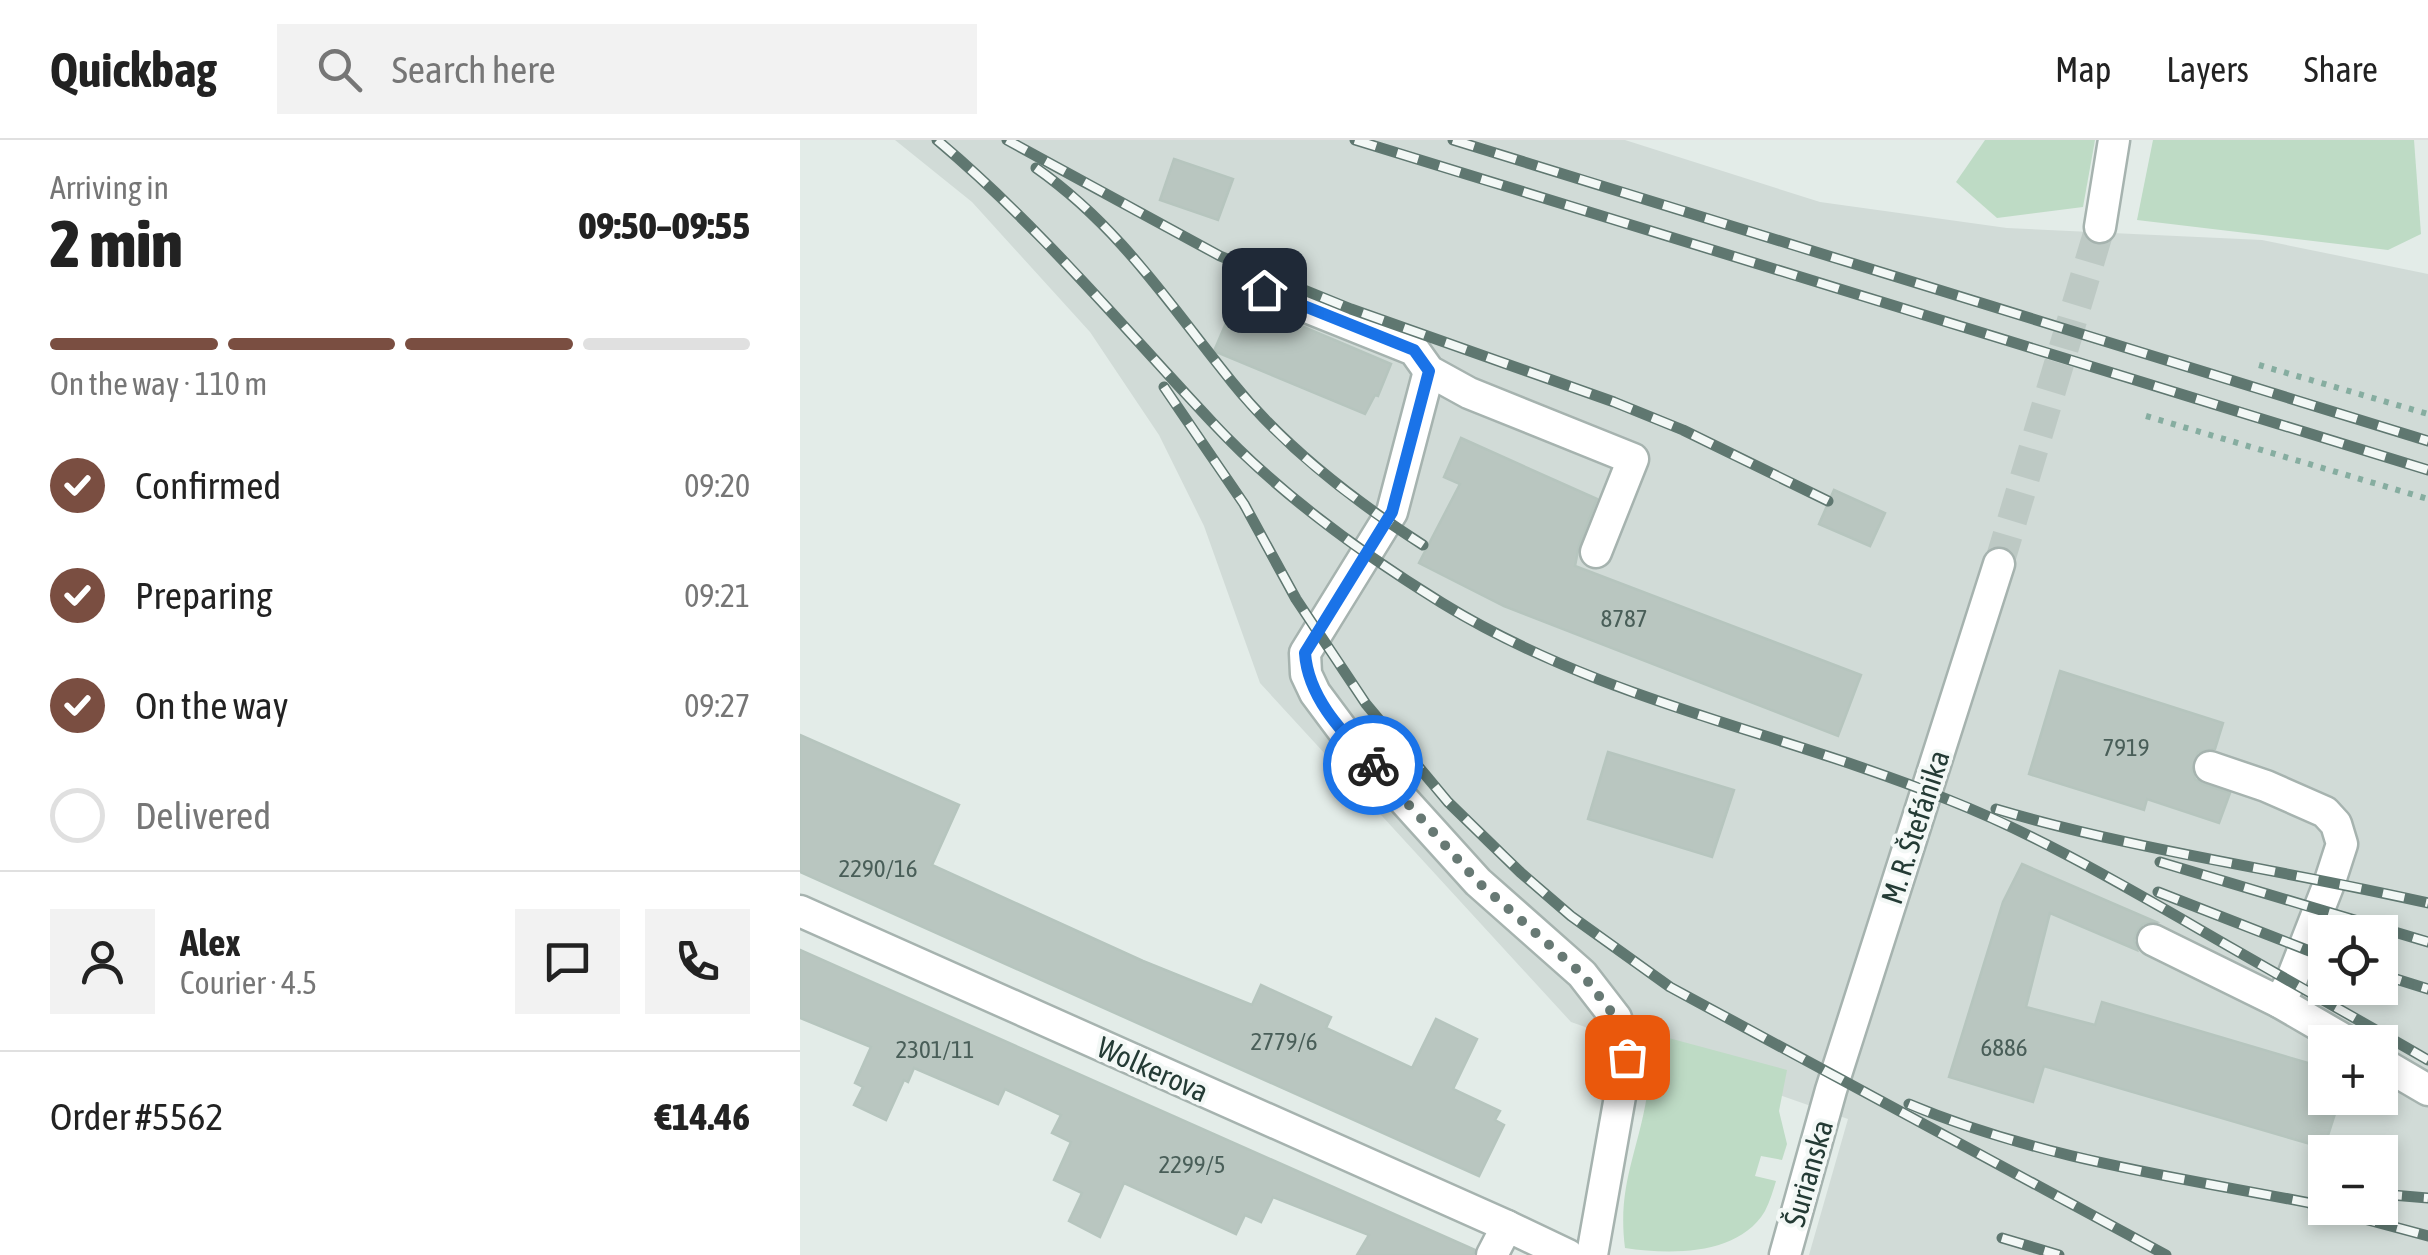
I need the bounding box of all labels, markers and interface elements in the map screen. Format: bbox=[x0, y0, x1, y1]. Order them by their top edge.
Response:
search box bbox=[277, 24, 977, 114]
text: Quickbag bbox=[50, 42, 217, 97]
icon: search bbox=[312, 42, 367, 97]
text: Search here bbox=[392, 48, 556, 91]
text: Map bbox=[2055, 49, 2111, 89]
text: Layers bbox=[2166, 49, 2249, 89]
text: Share bbox=[2304, 49, 2378, 89]
text: Arriving in bbox=[50, 169, 169, 206]
text: 09:50–09:55 bbox=[578, 204, 750, 247]
text: 2 min bbox=[50, 206, 183, 281]
pin bbox=[1222, 248, 1307, 333]
icon: home bbox=[1237, 263, 1292, 318]
text: On the way · 110 m bbox=[50, 365, 267, 402]
icon: check bbox=[50, 458, 105, 513]
text: Confirmed bbox=[135, 464, 281, 507]
text: 09:20 bbox=[684, 467, 750, 504]
icon: check bbox=[50, 568, 105, 623]
text: Preparing bbox=[135, 574, 273, 617]
text: 09:21 bbox=[684, 577, 750, 614]
house number: 8787 bbox=[1600, 604, 1648, 632]
icon: check bbox=[50, 678, 105, 733]
text: On the way bbox=[135, 684, 288, 727]
text: 09:27 bbox=[684, 687, 750, 724]
courier bbox=[1323, 715, 1423, 815]
house number: 7919 bbox=[2102, 733, 2150, 761]
icon: bike bbox=[1346, 738, 1401, 793]
street label: M. R. Štefánika bbox=[1874, 746, 1956, 908]
text: Delivered bbox=[135, 794, 271, 837]
house number: 2290/16 bbox=[839, 854, 917, 882]
button: person bbox=[50, 909, 155, 1014]
button: chat bbox=[515, 909, 620, 1014]
button: phone bbox=[645, 909, 750, 1014]
map controls bbox=[2308, 915, 2398, 1225]
button: locate bbox=[2308, 915, 2398, 1005]
text: Alex bbox=[180, 921, 241, 964]
text: Courier · 4.5 bbox=[180, 964, 317, 1001]
pin bbox=[1585, 1015, 1670, 1100]
button: + bbox=[2308, 1025, 2398, 1115]
house number: 2779/6 bbox=[1250, 1027, 1318, 1055]
street label: Wolkerova bbox=[1092, 1030, 1214, 1108]
icon: bag bbox=[1600, 1030, 1655, 1085]
house number: 6886 bbox=[1980, 1033, 2028, 1061]
house number: 2301/11 bbox=[896, 1035, 974, 1063]
text: Order #5562 bbox=[50, 1095, 223, 1138]
text: €14.46 bbox=[655, 1095, 750, 1138]
street label: Šurianska bbox=[1777, 1116, 1839, 1230]
button: − bbox=[2308, 1135, 2398, 1225]
house number: 2299/5 bbox=[1158, 1150, 1226, 1178]

